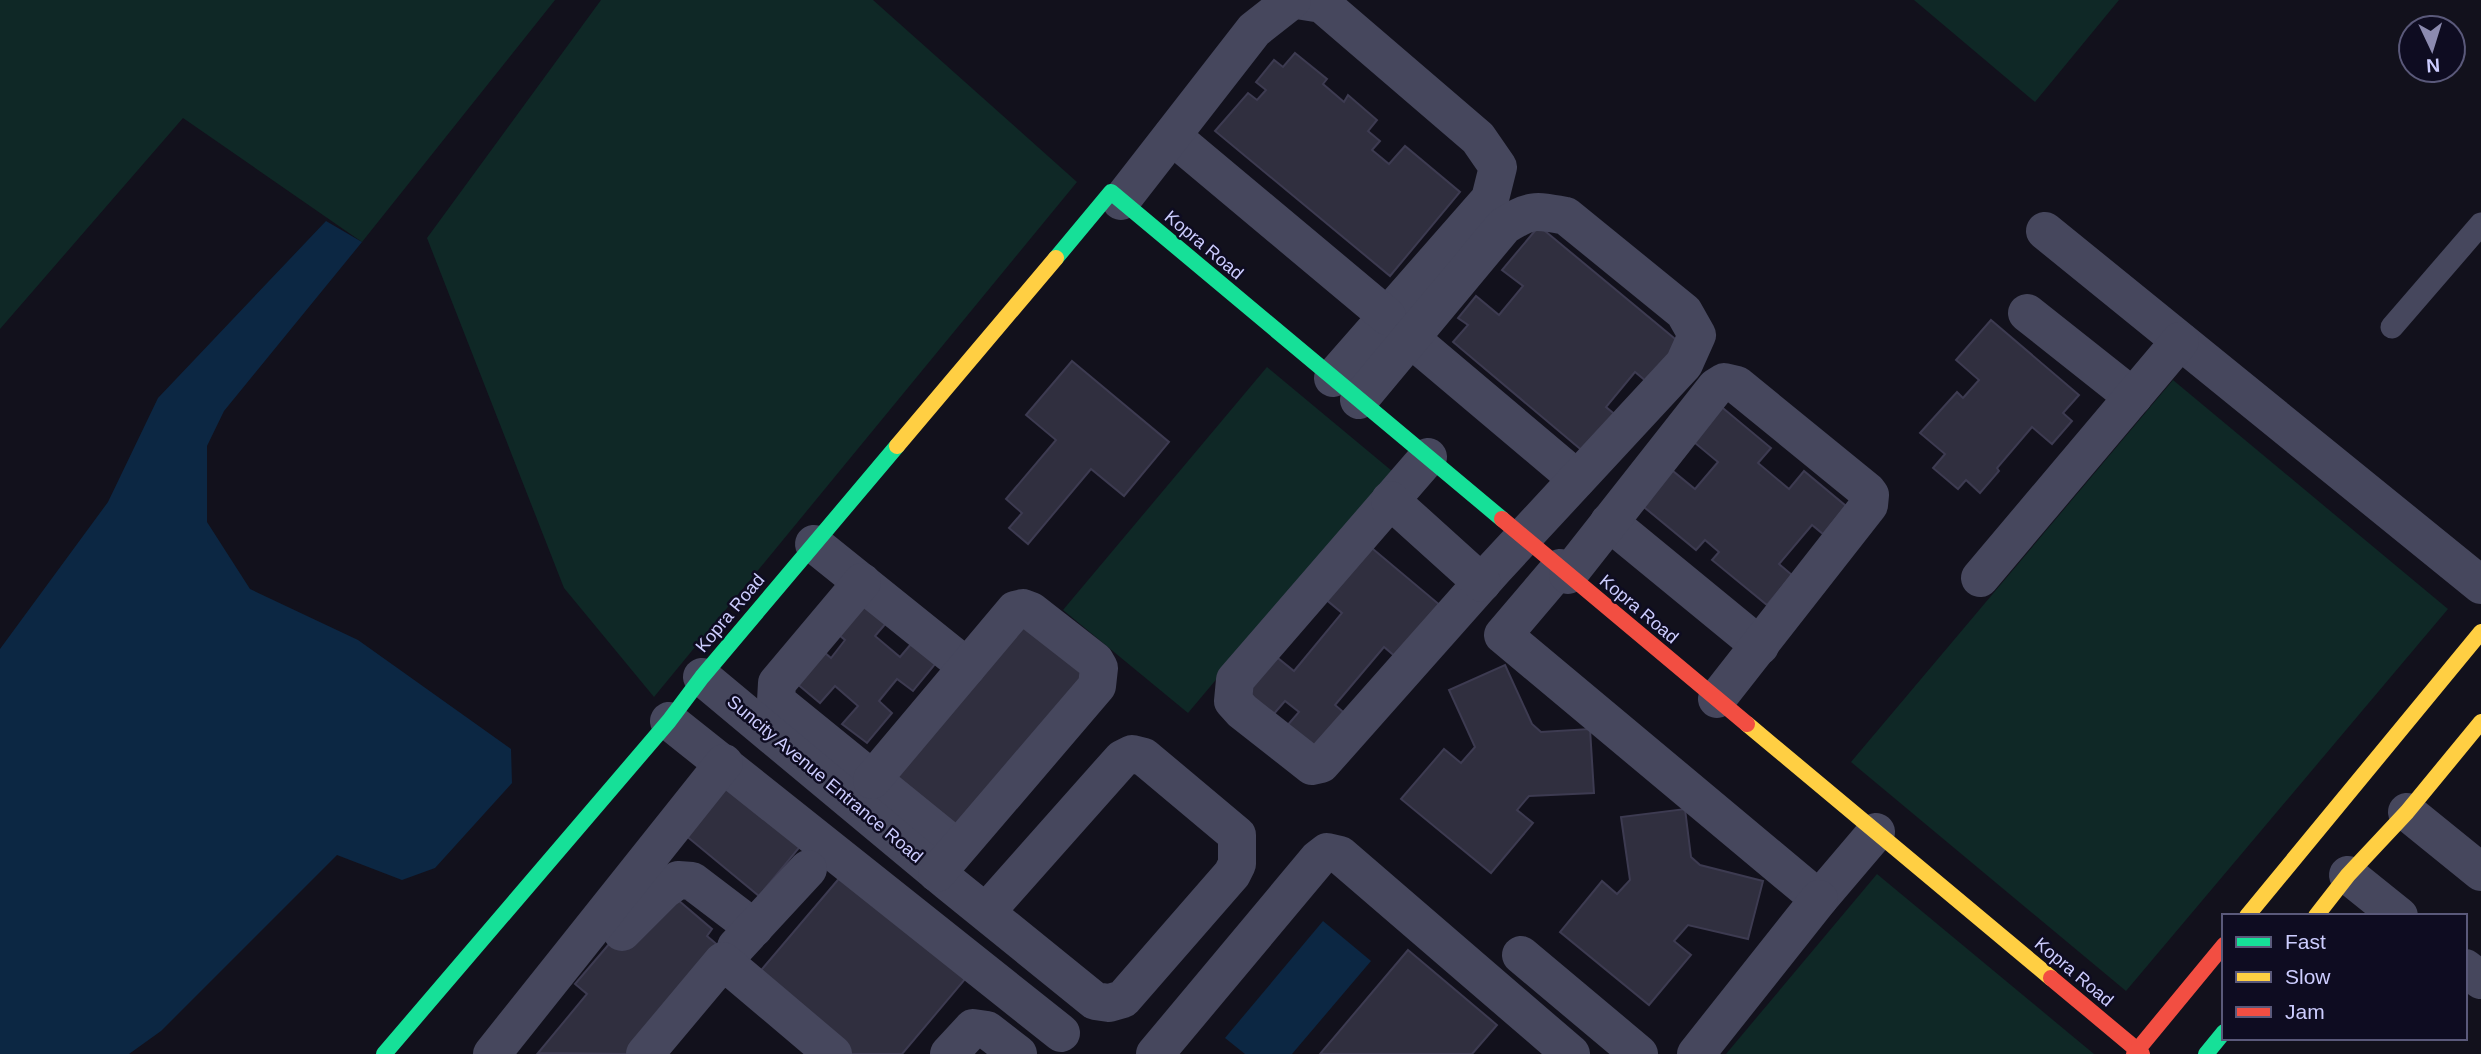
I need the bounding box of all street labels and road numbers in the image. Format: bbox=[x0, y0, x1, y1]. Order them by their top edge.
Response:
street label: Kopra Road bbox=[1161, 206, 1247, 284]
street label: Kopra Road bbox=[691, 570, 769, 656]
street label: Kopra Road bbox=[1596, 570, 1682, 648]
street label: Suncity Avenue Entrance Road bbox=[723, 691, 927, 867]
street label: Kopra Road bbox=[2031, 933, 2117, 1011]

